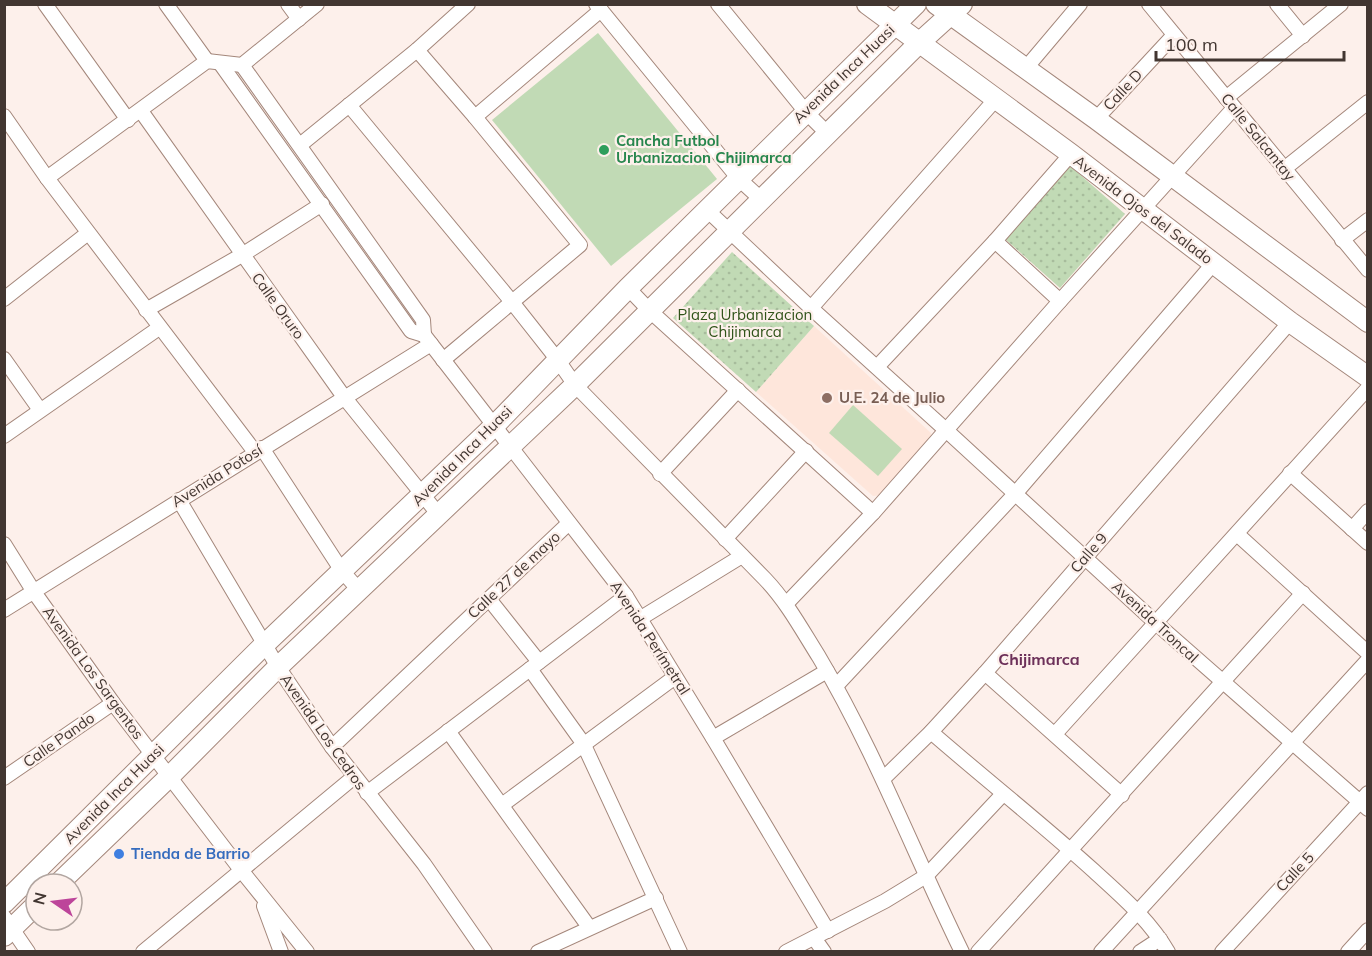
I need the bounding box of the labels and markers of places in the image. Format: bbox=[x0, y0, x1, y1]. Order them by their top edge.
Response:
place label: Cancha Futbol Urbanizacion Chijimarca bbox=[616, 131, 792, 167]
marker: Cancha Futbol Urbanizacion Chijimarca bbox=[597, 143, 611, 157]
place label: U.E. 24 de Julio bbox=[839, 388, 945, 407]
marker: U.E. 24 de Julio bbox=[820, 391, 834, 405]
place label: Tienda de Barrio bbox=[131, 844, 250, 863]
marker: Tienda de Barrio bbox=[112, 847, 126, 861]

